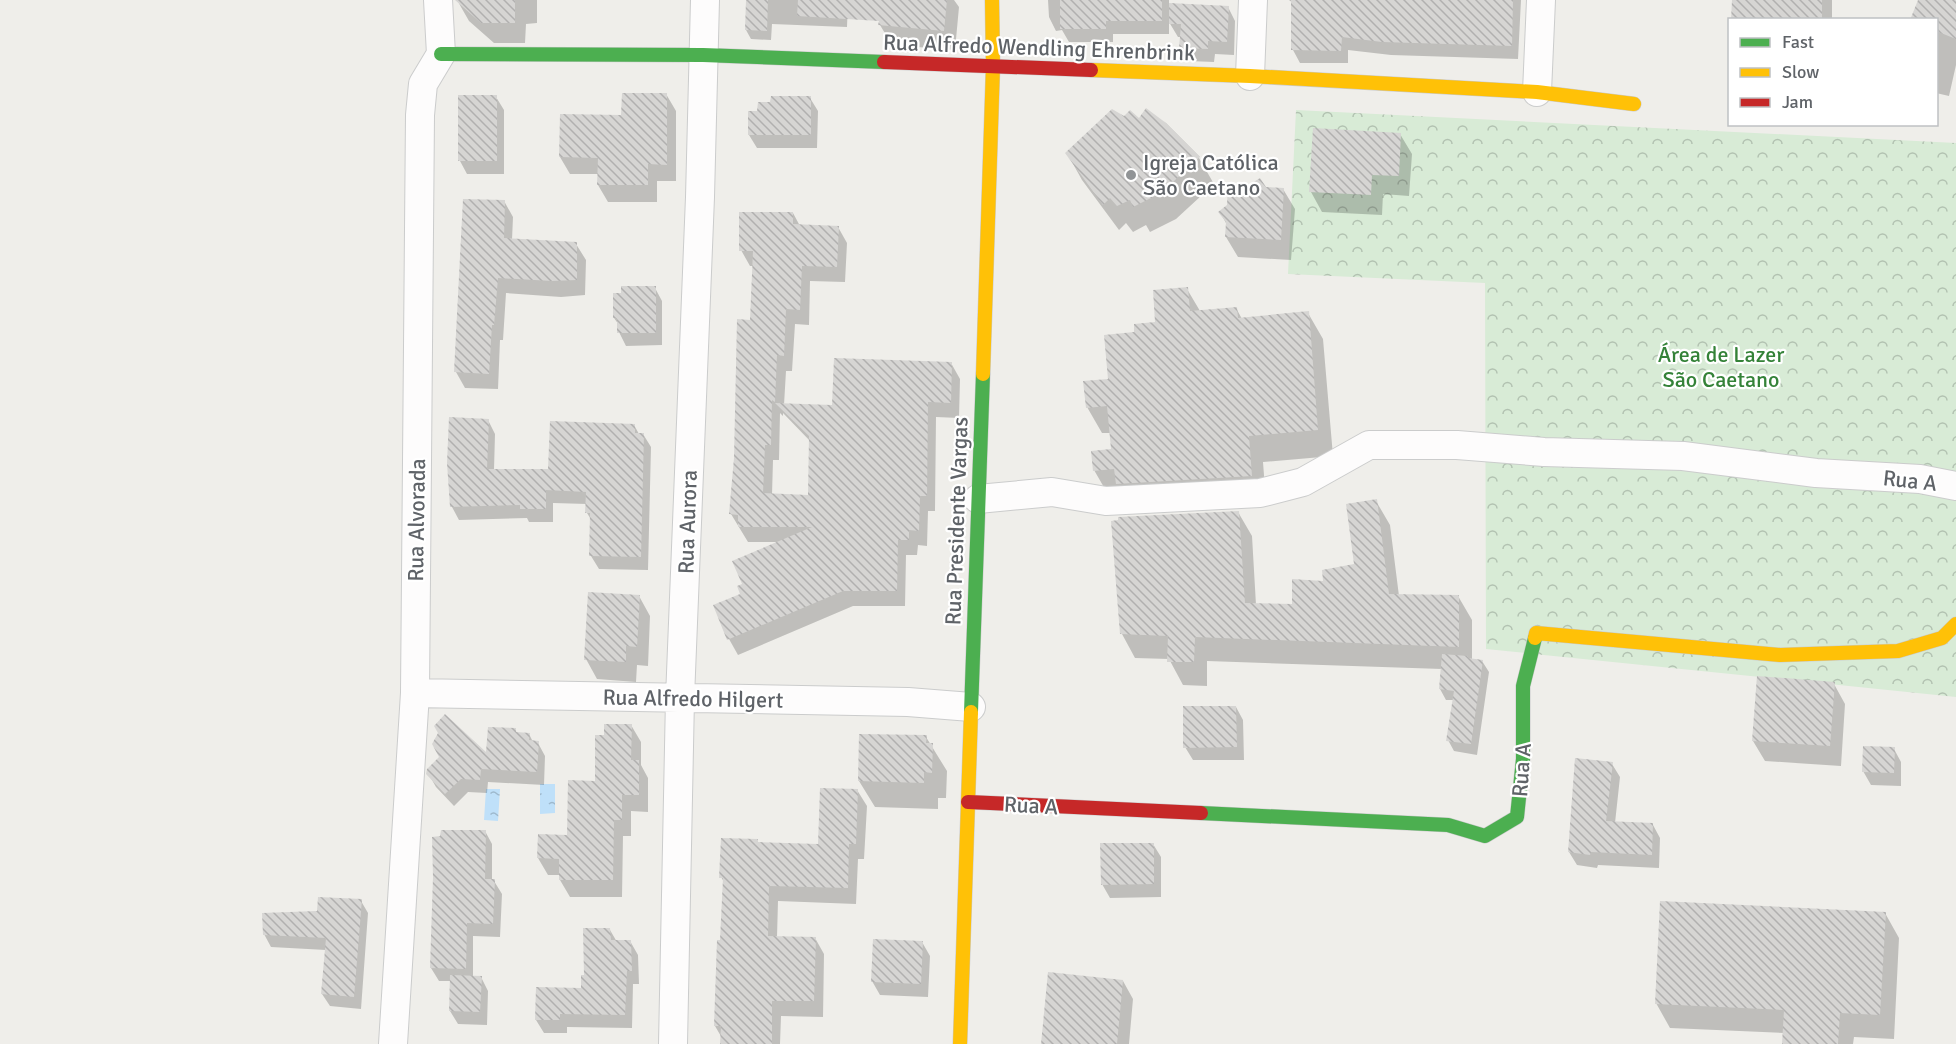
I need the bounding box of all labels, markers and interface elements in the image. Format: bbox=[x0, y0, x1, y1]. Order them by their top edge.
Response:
legend bbox=[1728, 18, 1938, 126]
street label: Rua Alfredo Wendling Ehrenbrink bbox=[883, 29, 1195, 66]
text: Fast bbox=[1782, 31, 1814, 53]
text: Slow bbox=[1782, 61, 1819, 83]
text: Jam bbox=[1782, 91, 1813, 113]
place label: Igreja Católica São Caetano bbox=[1143, 149, 1279, 201]
marker: Igreja Católica São Caetano bbox=[1124, 168, 1138, 182]
park label: Área de Lazer São Caetano bbox=[1658, 341, 1784, 393]
street label: Rua Presidente Vargas bbox=[939, 416, 974, 626]
street label: Rua Alvorada bbox=[402, 458, 431, 582]
street label: Rua A bbox=[1882, 464, 1939, 497]
street label: Rua Aurora bbox=[672, 469, 703, 575]
street label: Rua Alfredo Hilgert bbox=[602, 683, 784, 714]
street label: Rua A bbox=[1506, 742, 1537, 798]
street label: Rua A bbox=[1003, 791, 1059, 820]

